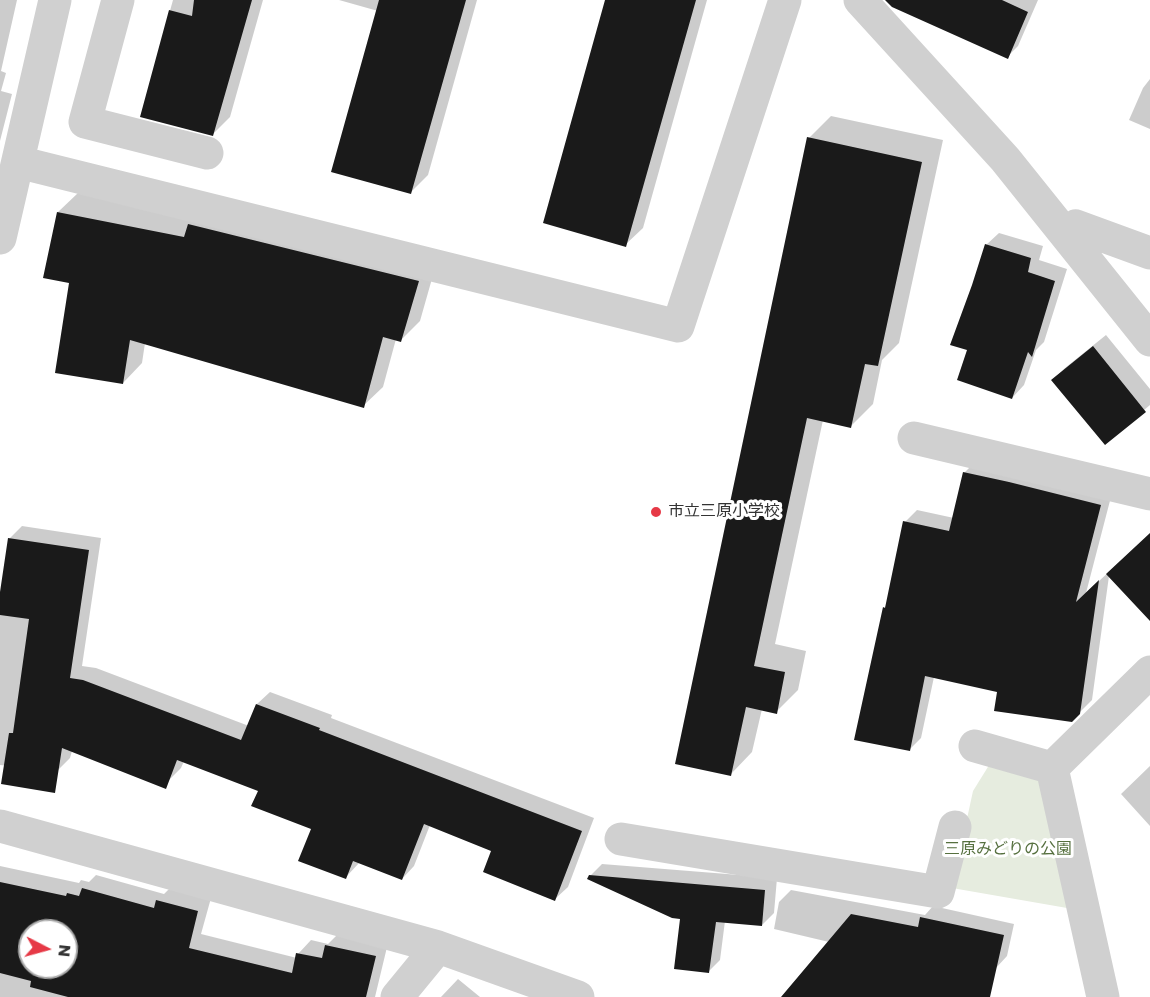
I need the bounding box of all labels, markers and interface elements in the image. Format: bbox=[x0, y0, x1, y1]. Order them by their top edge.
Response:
place label: 市立三原小学校 bbox=[668, 502, 780, 522]
marker: 市立三原小学校 bbox=[649, 505, 663, 519]
park label: 三原みどりの公園 bbox=[944, 840, 1072, 860]
north arrow bbox=[18, 919, 78, 979]
text: N bbox=[52, 944, 76, 958]

